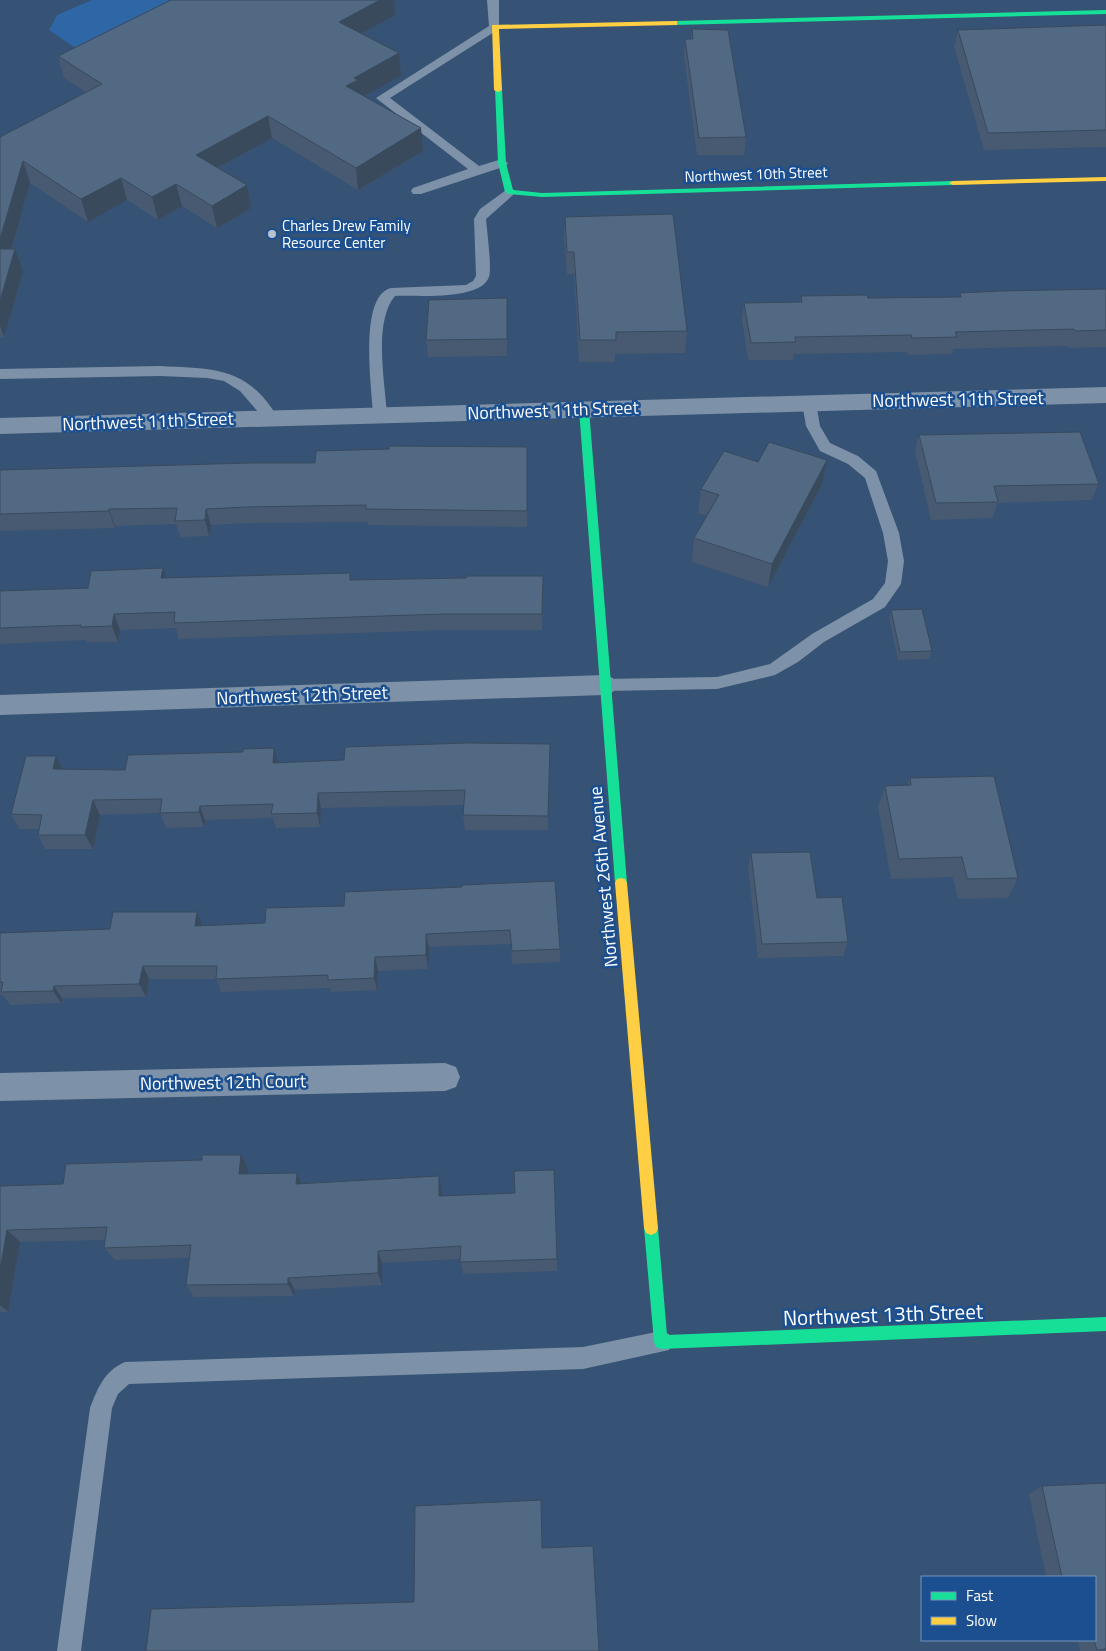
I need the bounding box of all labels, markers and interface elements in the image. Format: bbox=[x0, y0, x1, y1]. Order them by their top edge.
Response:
street label: Northwest 10th Street bbox=[684, 160, 829, 188]
place label: Charles Drew Family Resource Center bbox=[282, 214, 411, 254]
marker: Charles Drew Family Resource Center bbox=[266, 228, 278, 240]
street label: Northwest 11th Street bbox=[872, 384, 1045, 414]
street label: Northwest 11th Street bbox=[467, 393, 640, 426]
street label: Northwest 11th Street bbox=[62, 404, 235, 437]
street label: Northwest 12th Street bbox=[216, 678, 389, 711]
street label: Northwest 26th Avenue bbox=[582, 785, 624, 969]
street label: Northwest 12th Court bbox=[140, 1067, 307, 1097]
street label: Northwest 13th Street bbox=[782, 1294, 984, 1333]
legend bbox=[921, 1576, 1096, 1641]
text: Fast bbox=[966, 1584, 994, 1607]
text: Slow bbox=[966, 1609, 997, 1632]

